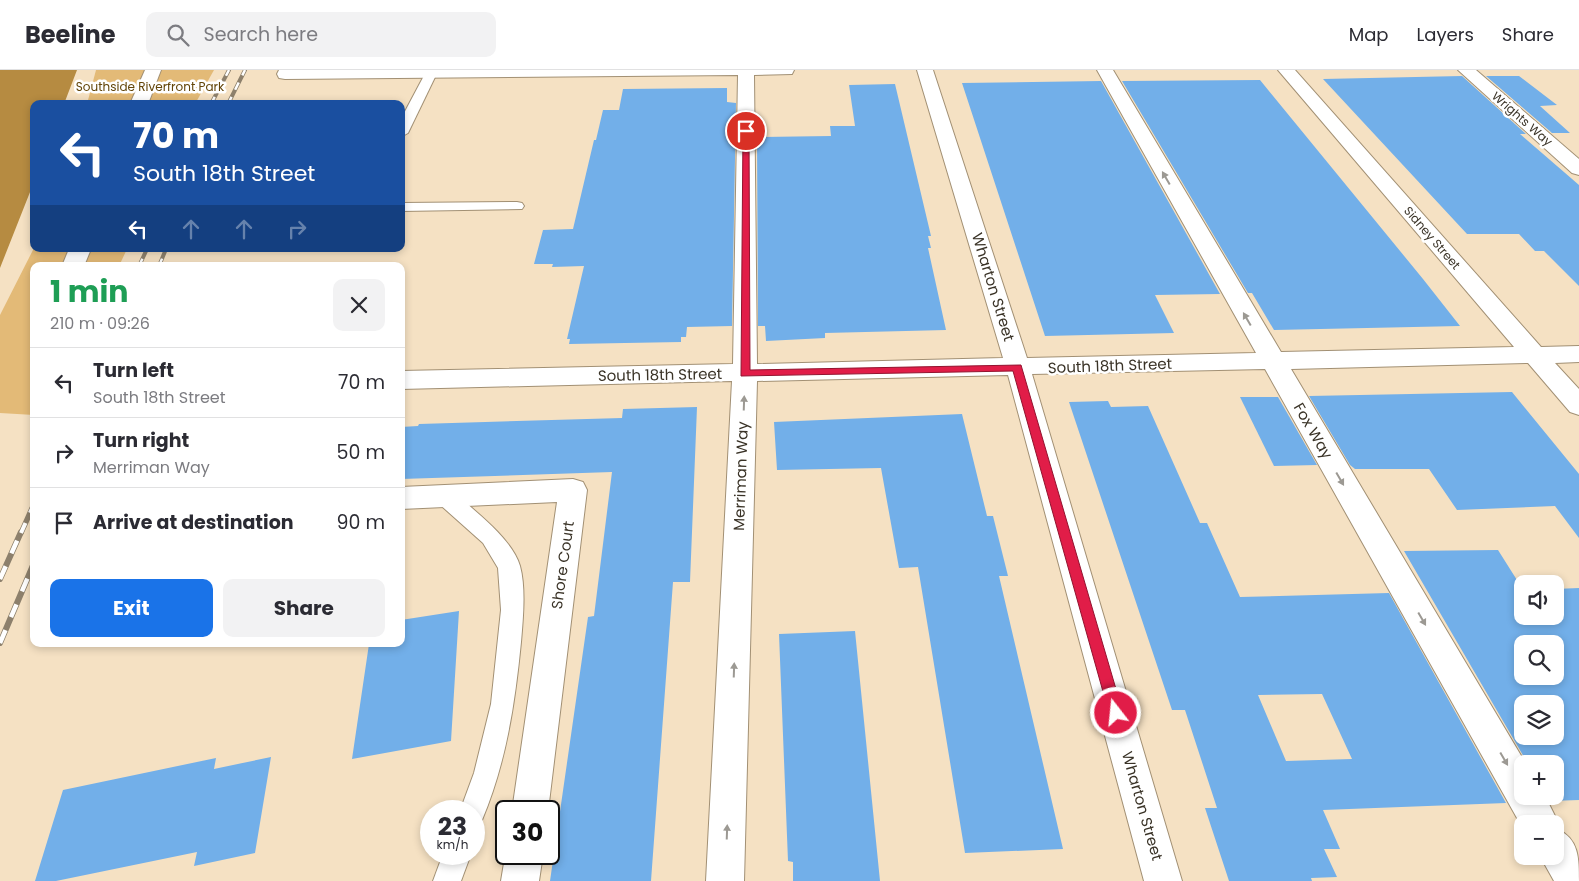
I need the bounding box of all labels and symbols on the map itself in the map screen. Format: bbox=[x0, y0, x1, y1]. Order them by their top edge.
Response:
park label: Southside Riverfront Park bbox=[76, 78, 225, 95]
street label: Wrights Way bbox=[1488, 87, 1557, 150]
pin bbox=[725, 110, 767, 152]
one-way arrow bbox=[1162, 171, 1171, 184]
street label: Sidney Street bbox=[1400, 203, 1464, 273]
street label: Wharton Street bbox=[967, 230, 1020, 344]
one-way arrow bbox=[1243, 312, 1252, 325]
street label: South 18th Street bbox=[1047, 353, 1172, 378]
street label: South 18th Street bbox=[598, 363, 722, 386]
one-way arrow bbox=[740, 394, 748, 410]
street label: Fox Way bbox=[1289, 399, 1338, 463]
street label: Merriman Way bbox=[728, 420, 753, 531]
one-way arrow bbox=[1336, 472, 1345, 485]
street label: Shore Court bbox=[546, 520, 579, 610]
one-way arrow bbox=[1418, 613, 1427, 626]
one-way arrow bbox=[730, 662, 738, 678]
position arrow bbox=[1089, 686, 1141, 738]
street label: Wharton Street bbox=[1117, 749, 1168, 863]
one-way arrow bbox=[1500, 752, 1508, 767]
speed limit sign: 30 bbox=[495, 800, 560, 865]
one-way arrow bbox=[723, 824, 731, 840]

